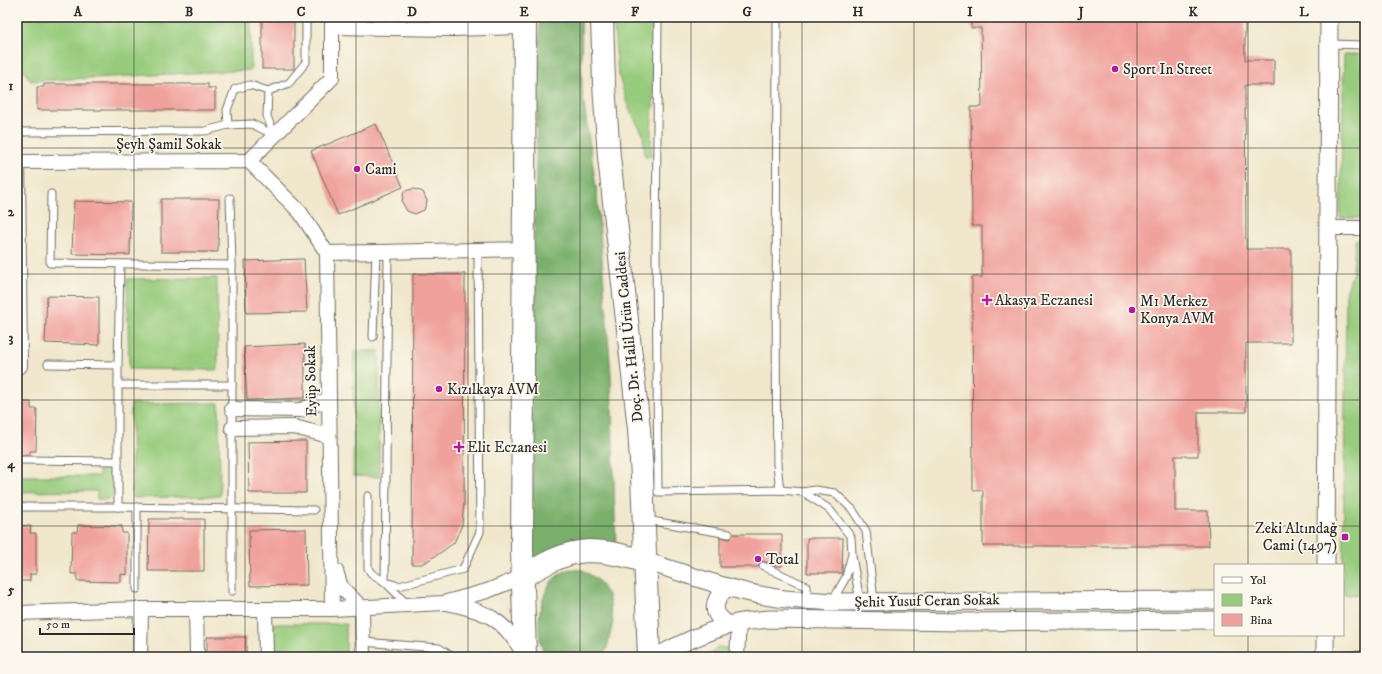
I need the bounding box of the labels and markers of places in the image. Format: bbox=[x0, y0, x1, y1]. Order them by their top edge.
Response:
place label: Sport In Street bbox=[1123, 60, 1212, 79]
marker: Sport In Street bbox=[1110, 64, 1120, 74]
place label: Cami bbox=[365, 160, 397, 179]
marker: Cami bbox=[352, 164, 362, 174]
place label: Akasya Eczanesi bbox=[995, 291, 1093, 310]
place label: M1 Merkez Konya AVM bbox=[1140, 292, 1215, 328]
marker: Akasya Eczanesi bbox=[982, 295, 992, 305]
marker: M1 Merkez Konya AVM bbox=[1127, 305, 1137, 315]
place label: Kızılkaya AVM bbox=[447, 380, 539, 399]
marker: Kızılkaya AVM bbox=[434, 384, 444, 394]
place label: Elit Eczanesi bbox=[467, 438, 547, 457]
marker: Elit Eczanesi bbox=[454, 442, 464, 452]
place label: Zeki Altındağ Cami (1497) bbox=[1255, 519, 1338, 555]
marker: Zeki Altındağ Cami (1497) bbox=[1340, 532, 1350, 542]
place label: Total bbox=[766, 550, 799, 569]
marker: Total bbox=[753, 554, 763, 564]

